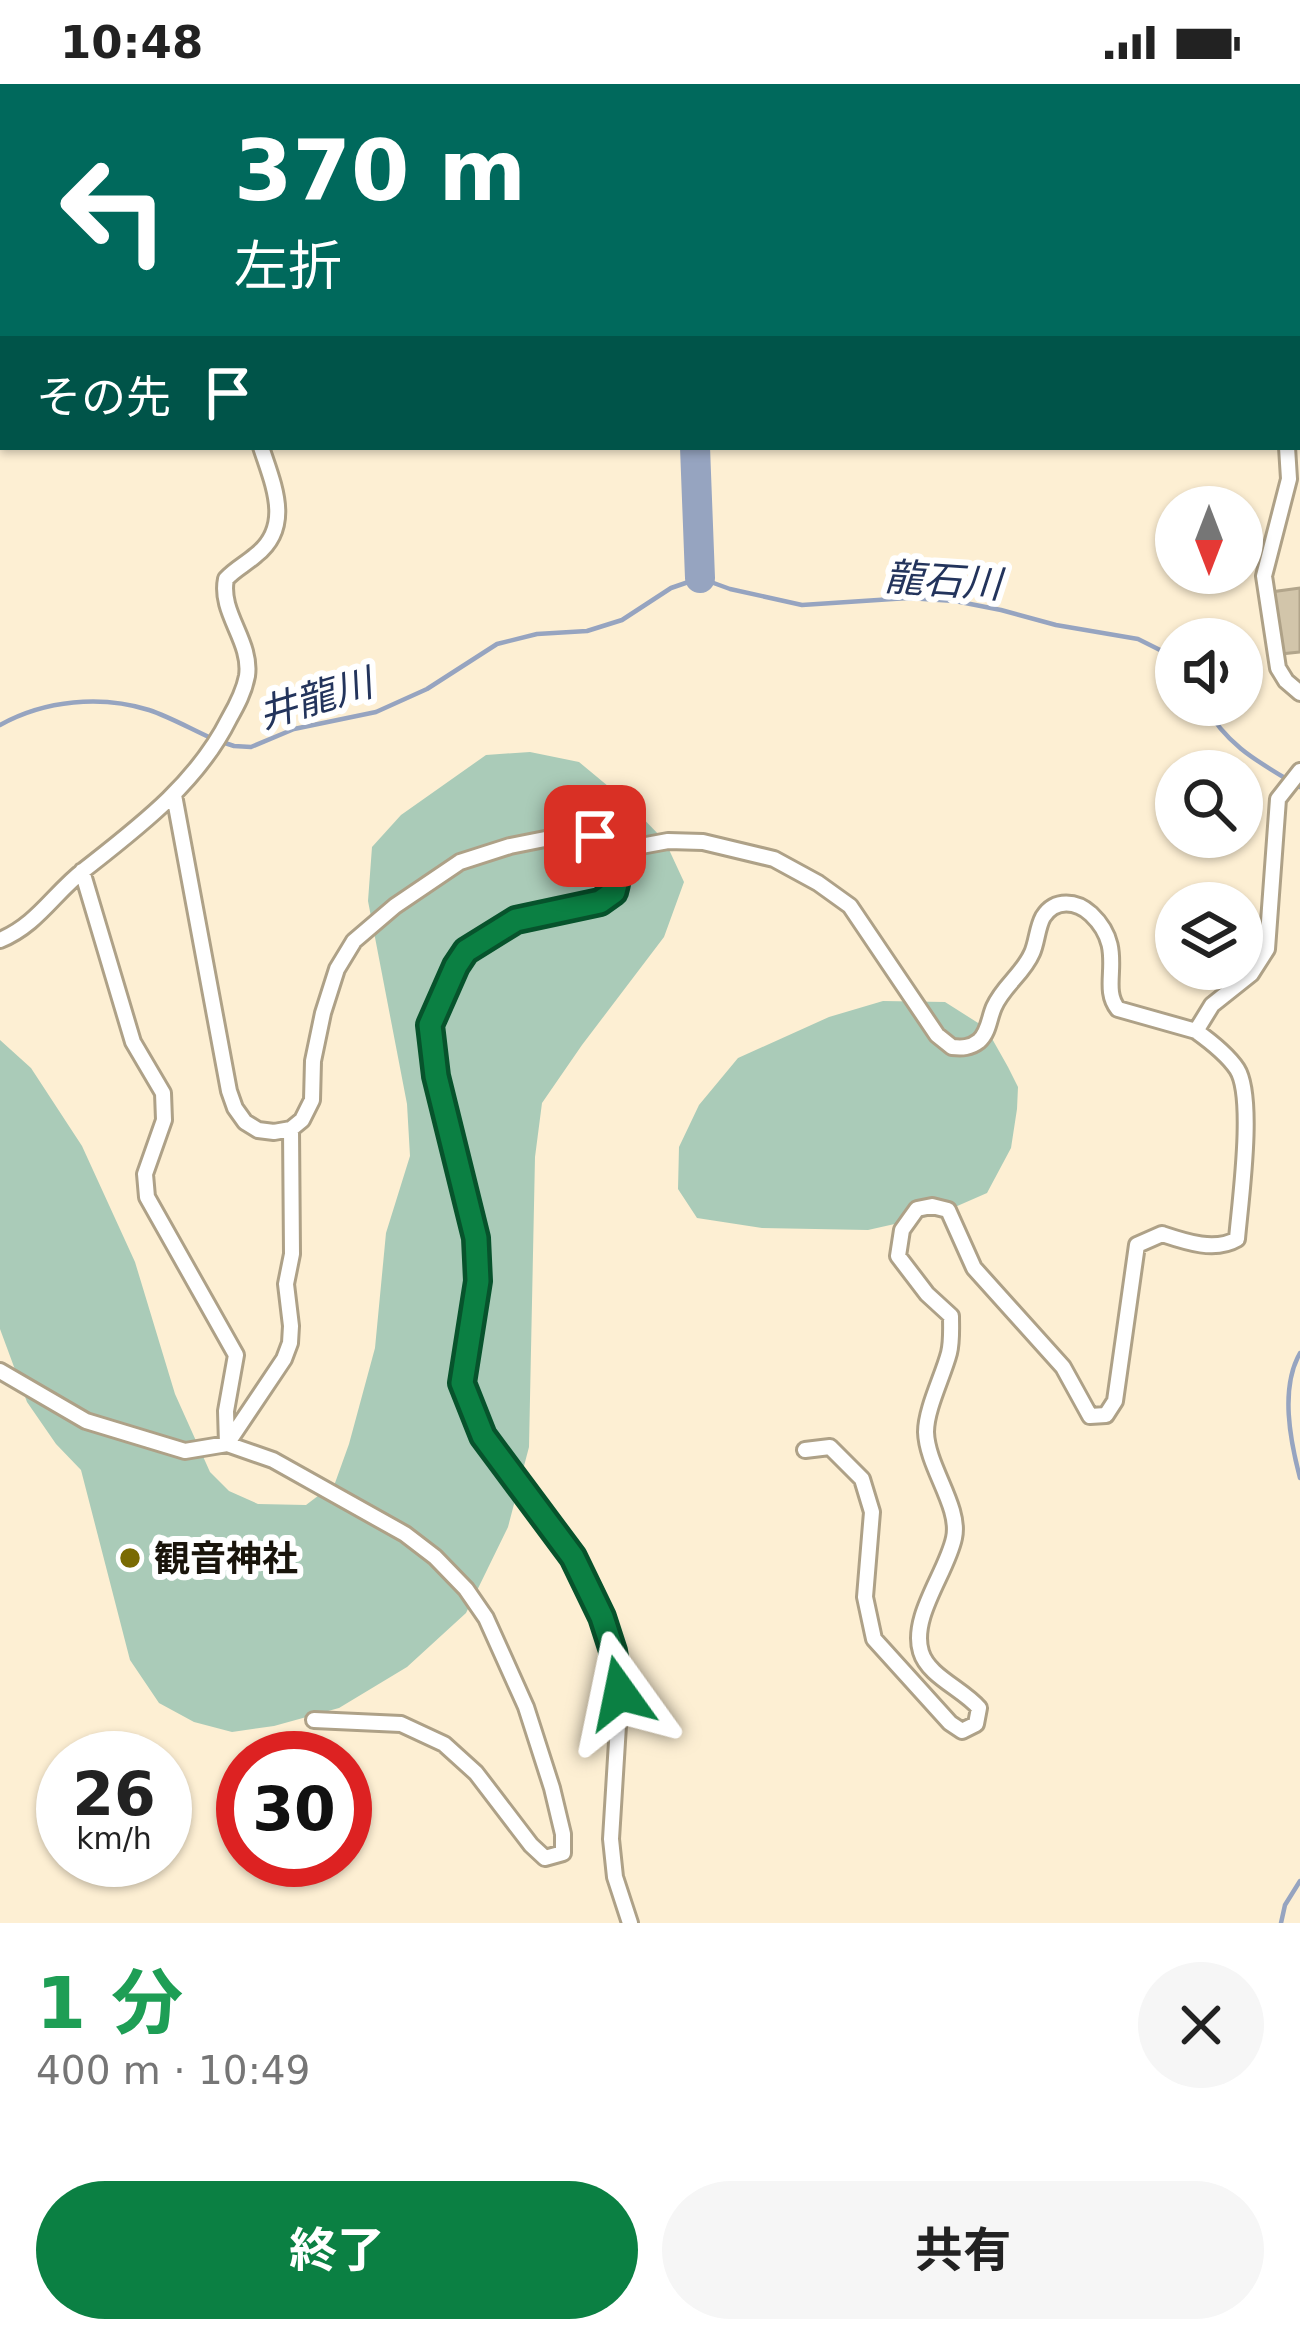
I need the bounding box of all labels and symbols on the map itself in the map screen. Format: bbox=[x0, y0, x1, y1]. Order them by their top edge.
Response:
north arrow bbox=[1155, 486, 1263, 594]
water label: 龍石川 bbox=[883, 554, 1007, 607]
water label: 井龍川 bbox=[253, 659, 381, 737]
pin bbox=[544, 785, 646, 887]
place label: 観音神社 bbox=[154, 1538, 298, 1579]
marker: 観音神社 bbox=[117, 1545, 143, 1571]
position arrow bbox=[557, 1630, 683, 1756]
speed limit sign: 30 bbox=[216, 1731, 372, 1887]

